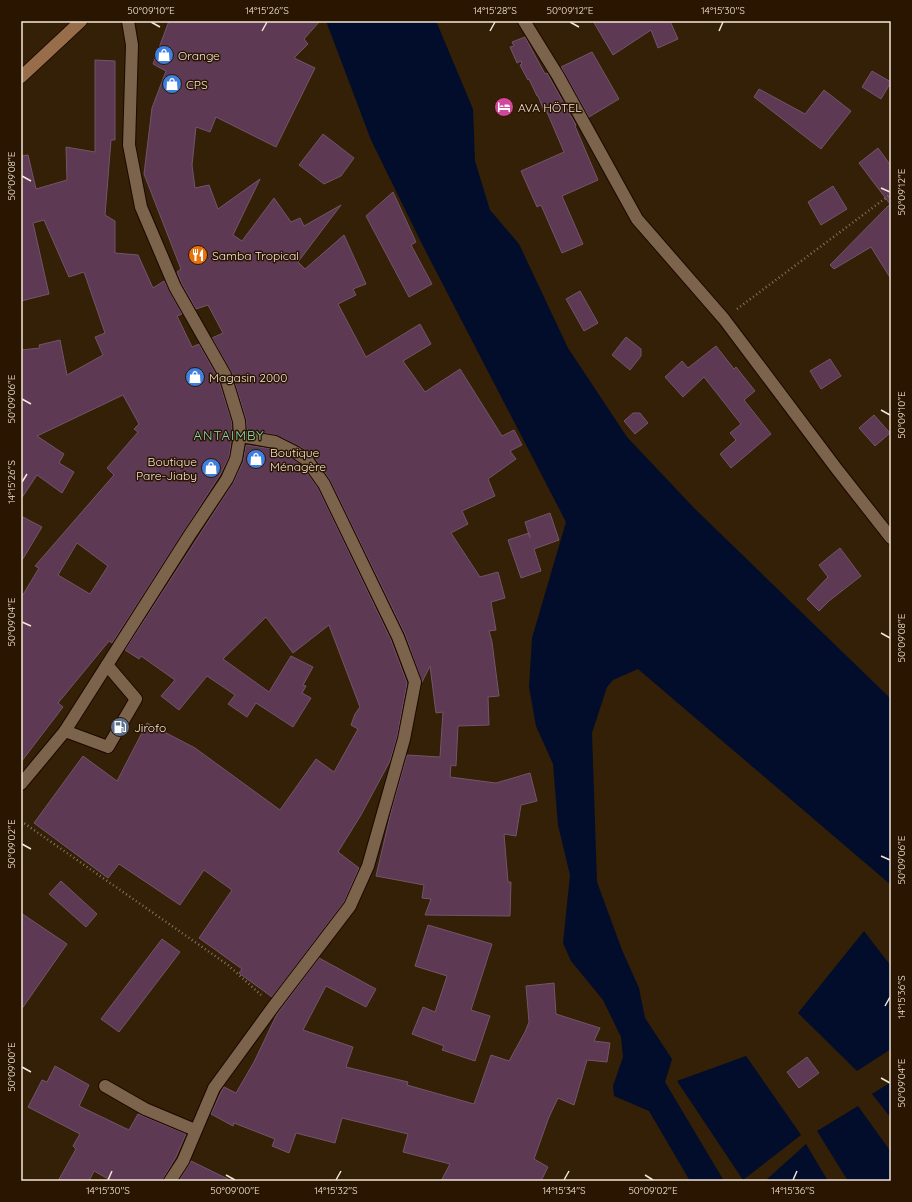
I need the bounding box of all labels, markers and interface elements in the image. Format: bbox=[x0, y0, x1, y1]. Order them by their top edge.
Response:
text: 50°09'10"E bbox=[127, 4, 175, 17]
text: 14°15'26"S bbox=[245, 4, 289, 17]
text: 14°15'28"S bbox=[473, 4, 517, 17]
text: 50°09'12"E bbox=[547, 4, 594, 17]
text: 14°15'30"S bbox=[701, 4, 745, 17]
shop icon: Orange bbox=[153, 44, 175, 66]
place label: Orange bbox=[178, 48, 220, 63]
shop icon: CPS bbox=[161, 73, 183, 95]
place label: CPS bbox=[186, 77, 208, 92]
hotel icon: AVA HÖTEL bbox=[493, 96, 515, 118]
place label: AVA HÖTEL bbox=[518, 100, 582, 115]
text: 50°09'08"E bbox=[5, 151, 18, 201]
text: 50°09'12"E bbox=[895, 168, 908, 215]
restaurant icon: Samba Tropical bbox=[187, 244, 209, 266]
place label: Samba Tropical bbox=[212, 248, 299, 263]
shop icon: Magasin 2000 bbox=[184, 366, 206, 388]
place label: Magasin 2000 bbox=[209, 370, 287, 385]
text: 50°09'06"E bbox=[5, 374, 18, 424]
text: 50°09'10"E bbox=[895, 391, 908, 439]
district label: ANTAIMBY bbox=[194, 427, 264, 443]
place label: Boutique Ménagère bbox=[270, 445, 326, 474]
shop icon: Boutique Ménagère bbox=[245, 448, 267, 470]
place label: Boutique Pare-Jiaby bbox=[136, 454, 197, 483]
shop icon: Boutique Pare-Jiaby bbox=[200, 457, 222, 479]
text: 14°15'26"S bbox=[5, 460, 18, 504]
text: 50°09'04"E bbox=[5, 597, 18, 646]
text: 50°09'08"E bbox=[895, 613, 908, 663]
fuel station icon: Jirofo bbox=[109, 716, 131, 738]
place label: Jirofo bbox=[134, 720, 166, 735]
text: 50°09'02"E bbox=[5, 819, 18, 869]
text: 50°09'06"E bbox=[895, 835, 908, 885]
text: 14°15'36"S bbox=[895, 975, 908, 1019]
text: 50°09'00"E bbox=[5, 1042, 18, 1092]
text: 50°09'04"E bbox=[895, 1058, 908, 1107]
text: 14°15'30"S bbox=[86, 1184, 130, 1197]
text: 50°09'00"E bbox=[210, 1184, 260, 1197]
text: 14°15'32"S bbox=[314, 1184, 358, 1197]
text: 14°15'34"S bbox=[542, 1184, 586, 1197]
text: 50°09'02"E bbox=[628, 1184, 678, 1197]
text: 14°15'36"S bbox=[771, 1184, 815, 1197]

